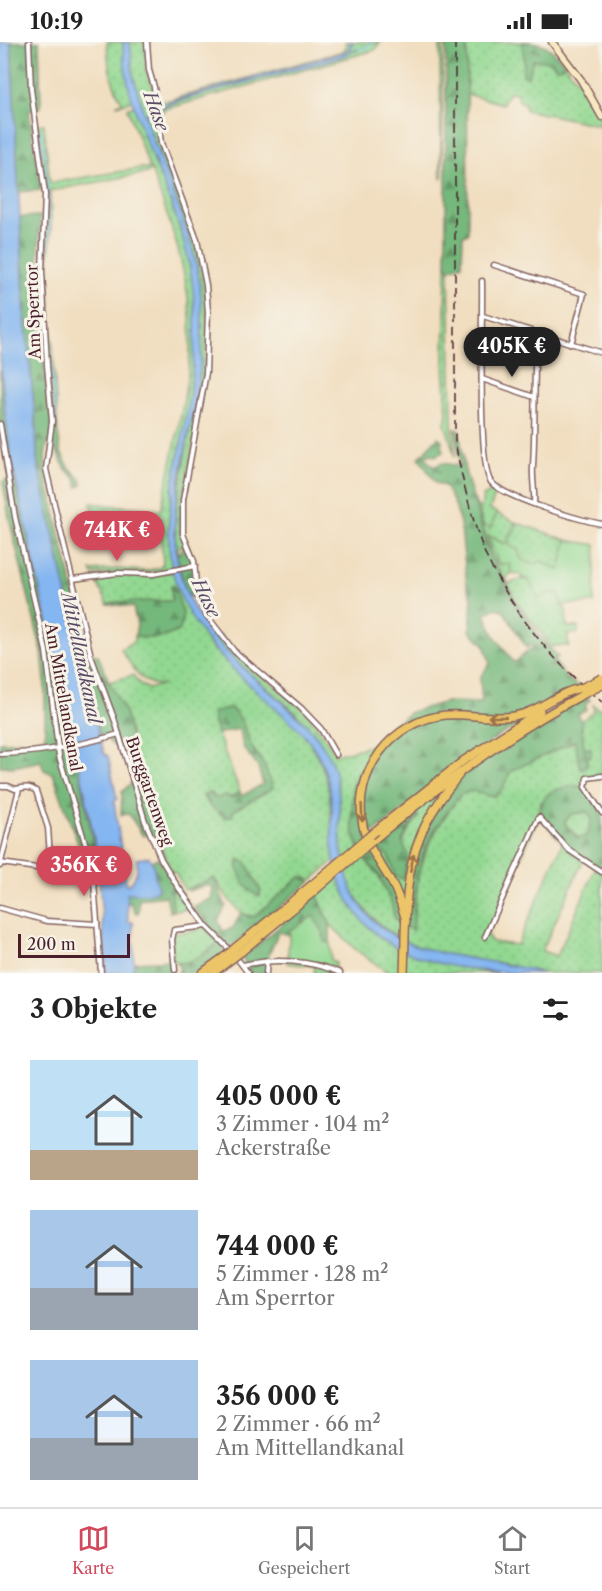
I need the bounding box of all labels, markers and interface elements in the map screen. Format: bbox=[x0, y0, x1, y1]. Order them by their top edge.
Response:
text: 10:19 bbox=[30, 8, 83, 35]
water label: Hase bbox=[138, 86, 174, 135]
street label: Am Sperrtor bbox=[21, 264, 45, 361]
pin: 405K € bbox=[463, 327, 561, 378]
text: 405K € bbox=[478, 334, 546, 358]
pin: 744K € bbox=[68, 511, 166, 562]
text: 744K € bbox=[84, 518, 150, 542]
water label: Hase bbox=[186, 573, 226, 623]
water label: Mittellandkanal bbox=[56, 588, 106, 728]
street label: Am Mittellandkanal bbox=[41, 620, 87, 773]
one-way arrow bbox=[488, 711, 508, 723]
street label: Burggartenweg bbox=[122, 734, 178, 849]
one-way arrow bbox=[357, 803, 368, 823]
pin: 356K € bbox=[35, 846, 133, 897]
text: 356K € bbox=[50, 853, 118, 877]
one-way arrow bbox=[407, 854, 418, 874]
scale bar bbox=[18, 931, 130, 959]
text: 200 m bbox=[27, 934, 76, 954]
text: 3 Objekte bbox=[30, 993, 157, 1025]
icon: filters bbox=[539, 993, 572, 1026]
text: 405 000 € bbox=[216, 1080, 342, 1112]
icon: home bbox=[78, 1084, 150, 1156]
text: 3 Zimmer · 104 m² bbox=[216, 1112, 389, 1136]
text: Ackerstraße bbox=[216, 1136, 331, 1160]
text: 744 000 € bbox=[216, 1230, 339, 1262]
icon: home bbox=[78, 1234, 150, 1306]
text: 5 Zimmer · 128 m² bbox=[216, 1262, 388, 1286]
text: Am Sperrtor bbox=[216, 1286, 335, 1310]
text: 356 000 € bbox=[216, 1380, 340, 1412]
icon: home bbox=[78, 1384, 150, 1456]
text: 2 Zimmer · 66 m² bbox=[216, 1412, 381, 1436]
text: Am Mittellandkanal bbox=[216, 1436, 404, 1460]
tab: Karte bbox=[72, 1522, 114, 1578]
tab: Gespeichert bbox=[258, 1522, 350, 1578]
tab: Start bbox=[494, 1522, 530, 1578]

